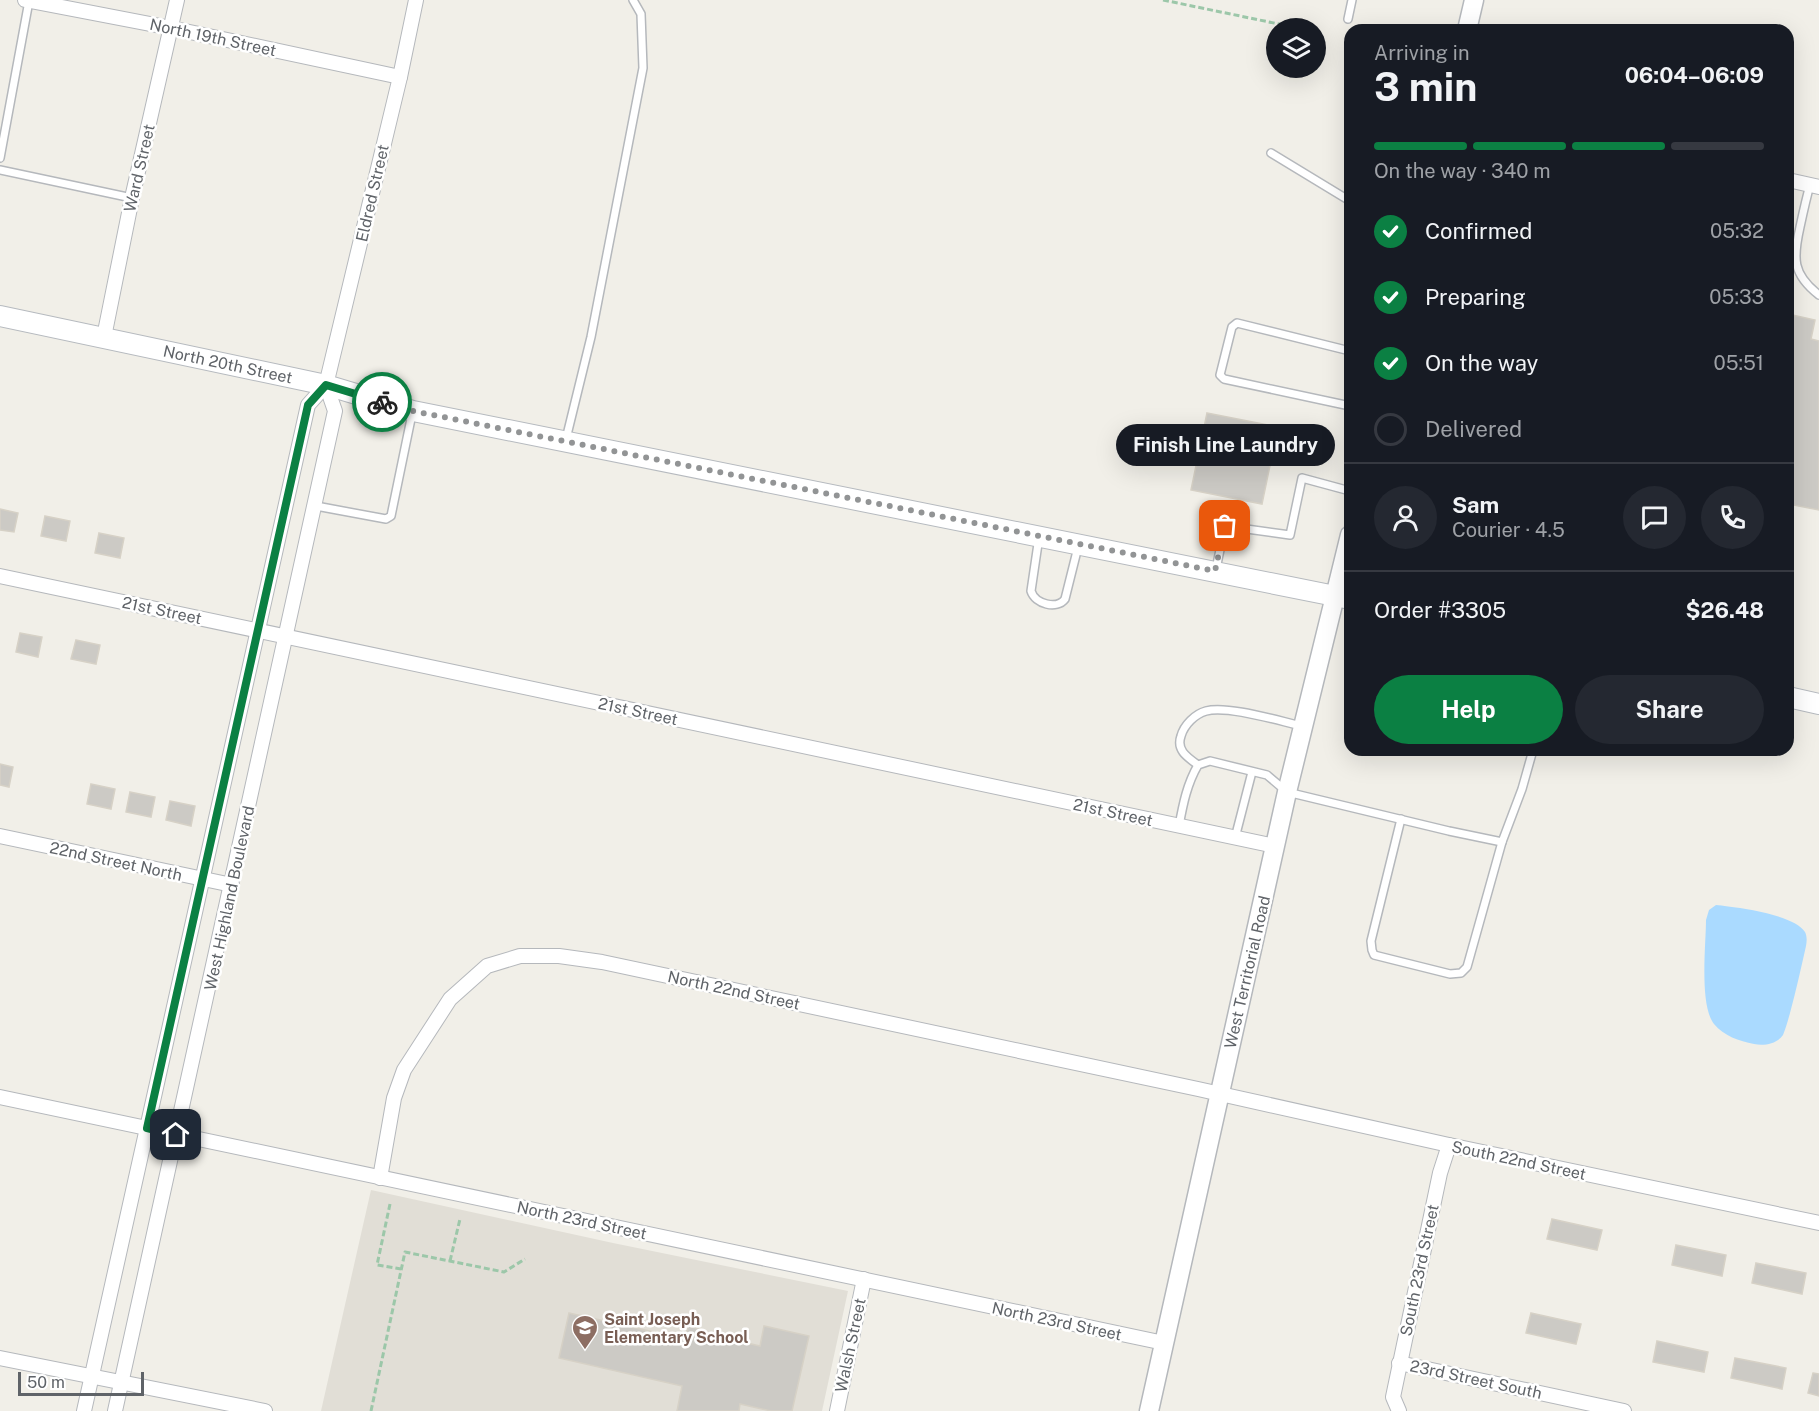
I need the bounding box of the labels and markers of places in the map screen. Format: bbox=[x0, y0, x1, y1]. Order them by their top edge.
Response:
callout: Finish Line Laundry bbox=[1116, 424, 1334, 466]
pin bbox=[1199, 500, 1250, 551]
pin bbox=[150, 1109, 201, 1160]
place label: Saint Joseph Elementary School bbox=[604, 1310, 749, 1347]
school or university icon: Saint Joseph Elementary School bbox=[570, 1313, 600, 1351]

